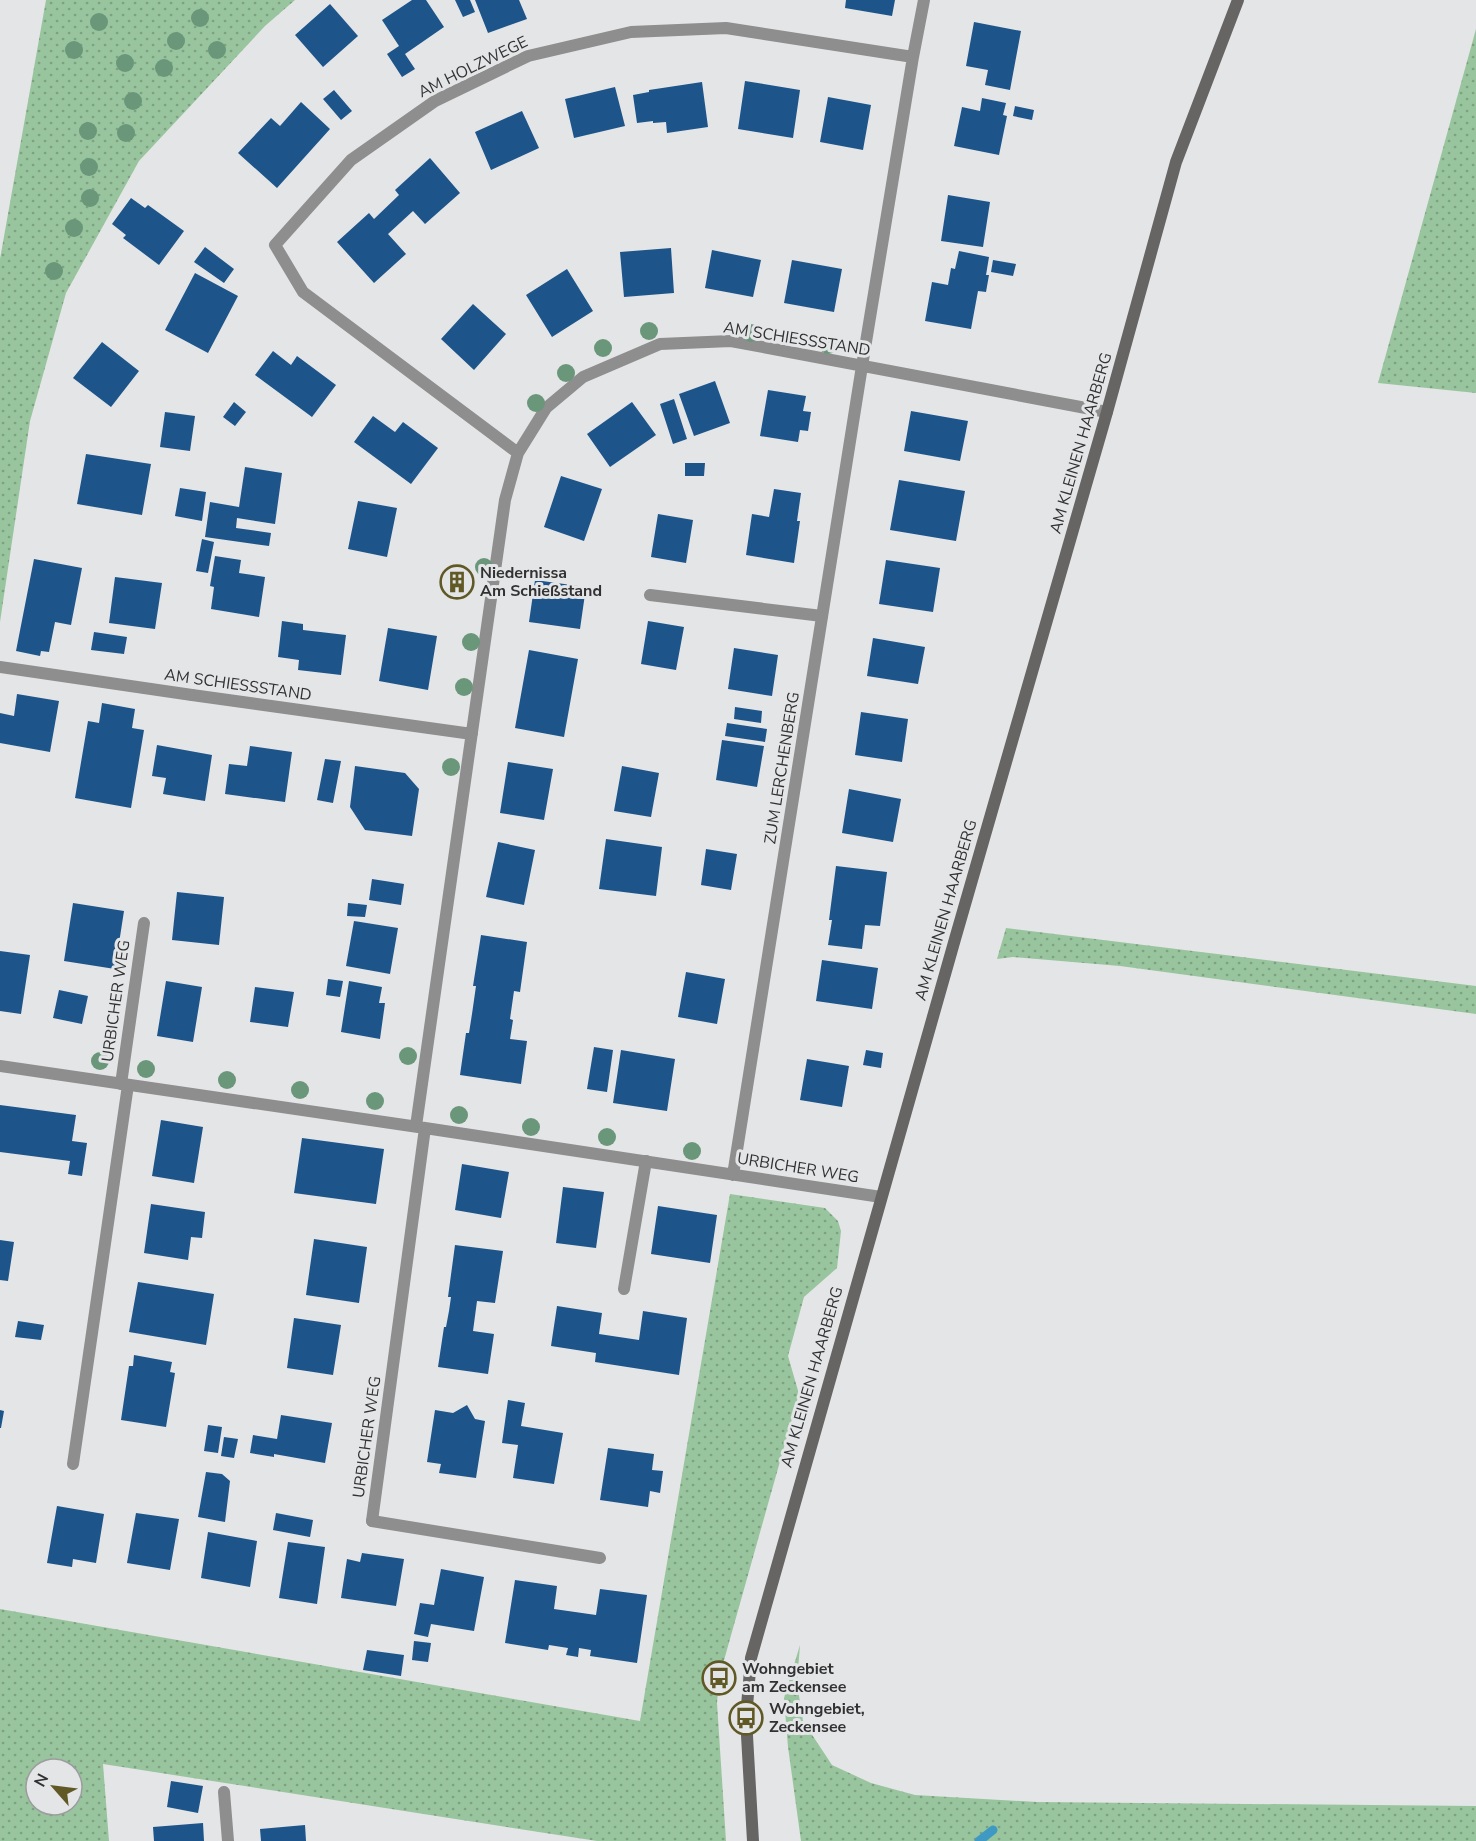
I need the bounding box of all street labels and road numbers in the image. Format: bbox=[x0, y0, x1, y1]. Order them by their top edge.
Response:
street label: AM HOLZWEGE bbox=[414, 31, 532, 103]
street label: AM SCHIESSSTAND bbox=[722, 317, 872, 361]
street label: AM KLEINEN HAARBERG bbox=[1045, 350, 1117, 536]
street label: AM SCHIESSSTAND bbox=[163, 664, 313, 706]
street label: ZUM LERCHENBERG bbox=[759, 690, 805, 846]
street label: AM KLEINEN HAARBERG bbox=[910, 817, 982, 1003]
street label: URBICHER WEG bbox=[97, 939, 135, 1063]
street label: URBICHER WEG bbox=[736, 1148, 860, 1188]
street label: AM KLEINEN HAARBERG bbox=[776, 1284, 848, 1470]
street label: URBICHER WEG bbox=[348, 1375, 386, 1499]

